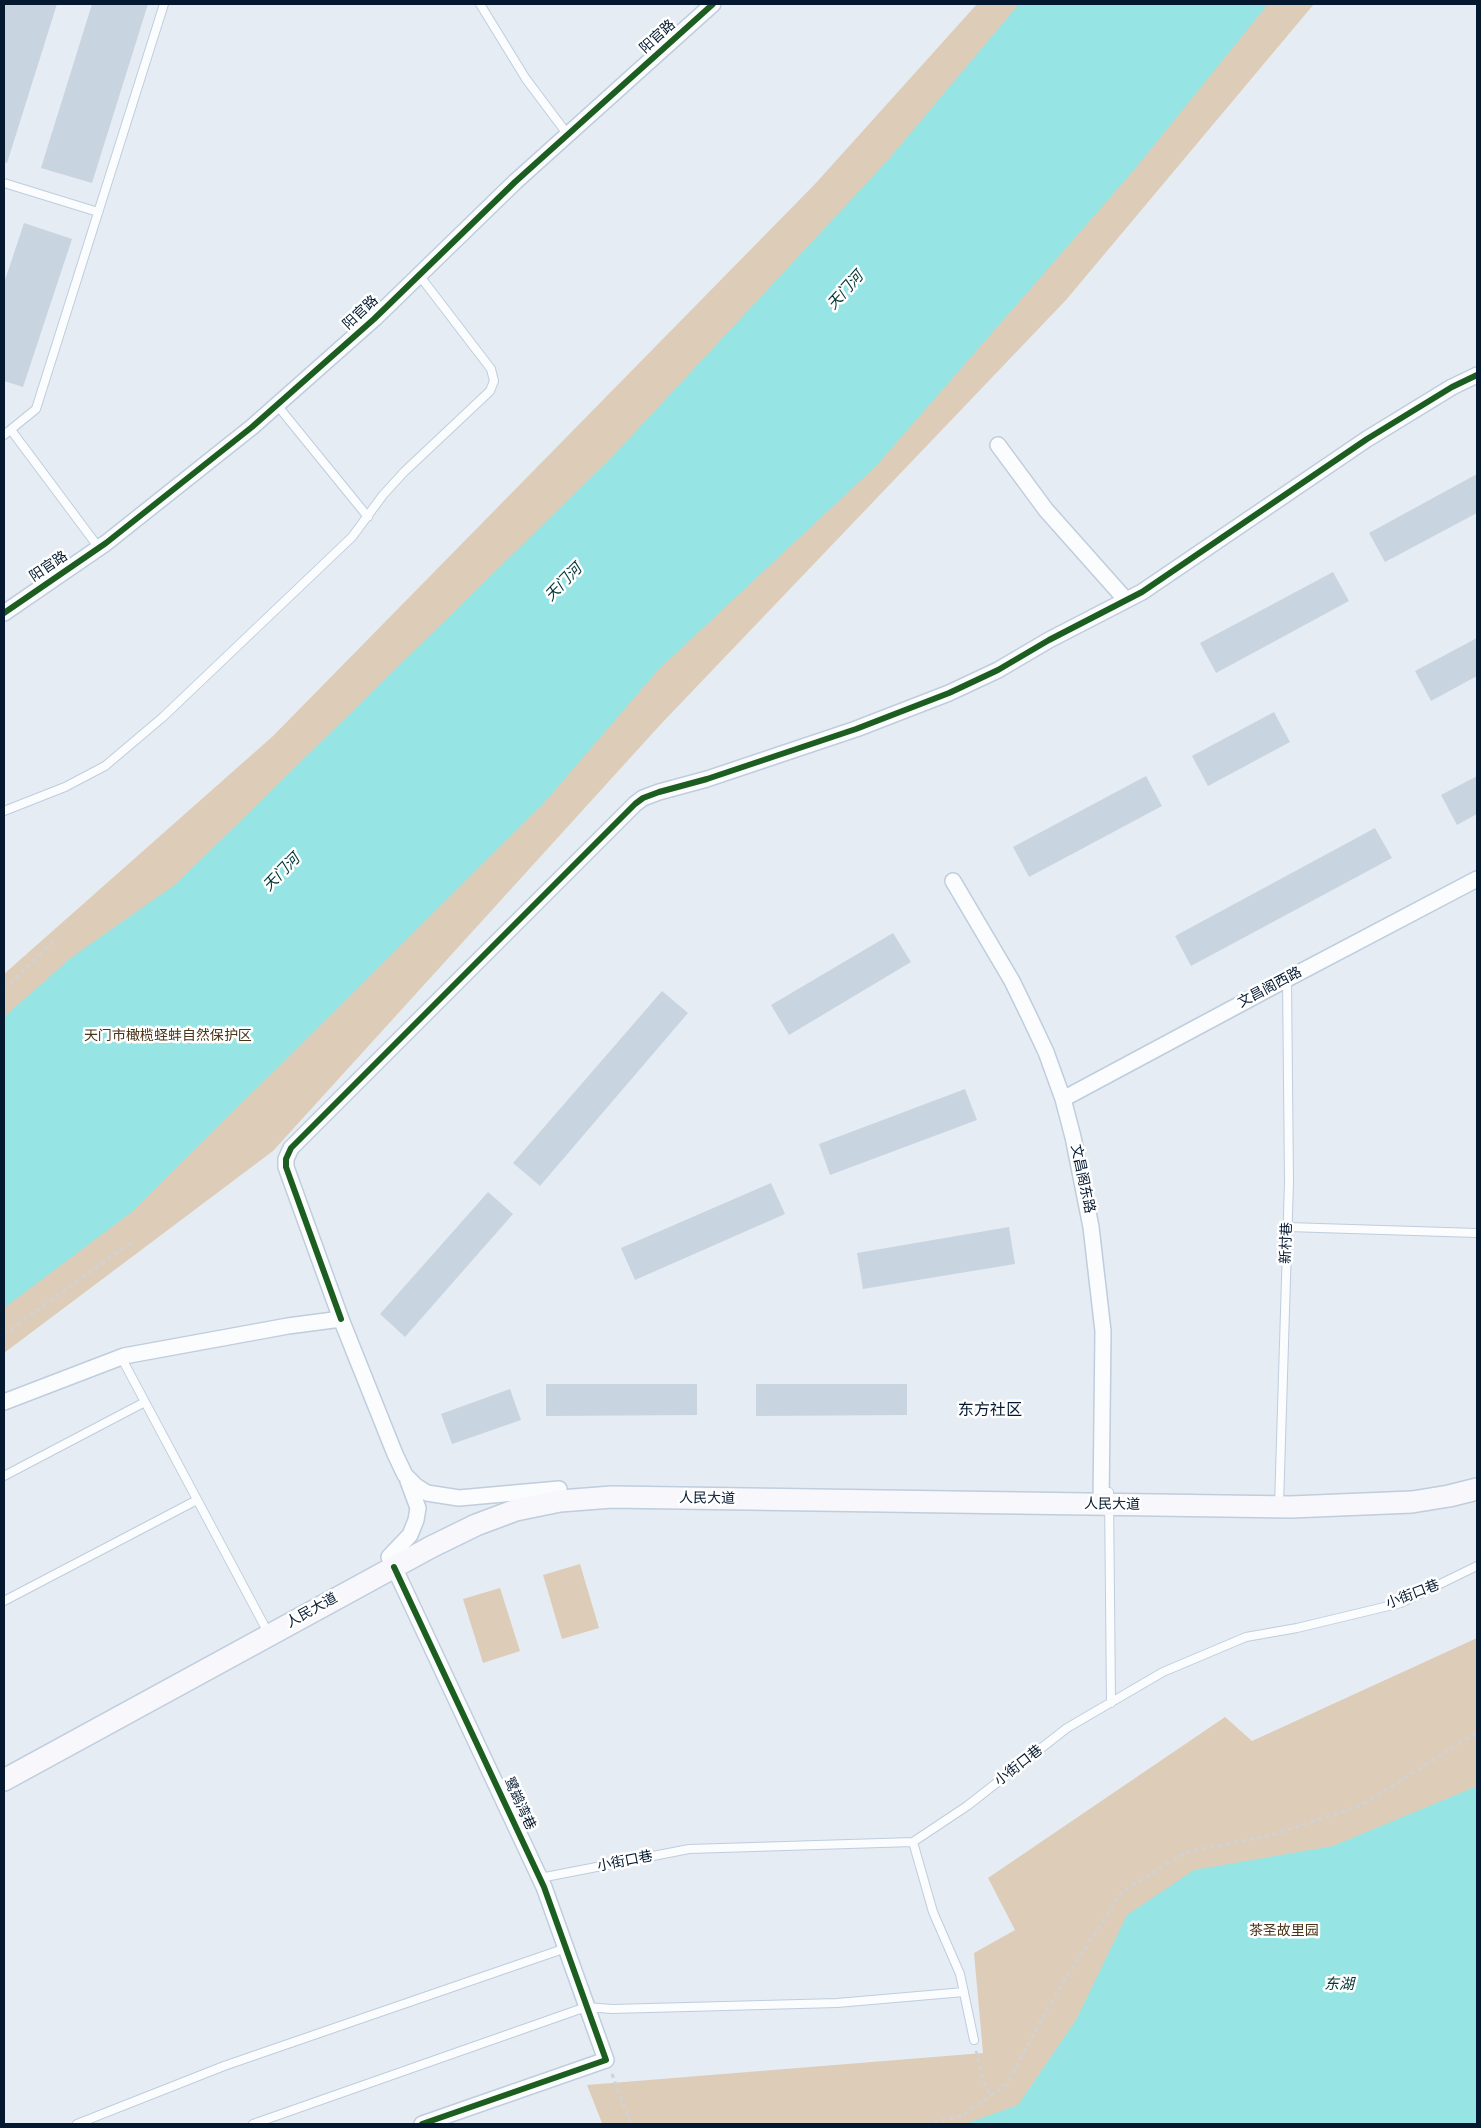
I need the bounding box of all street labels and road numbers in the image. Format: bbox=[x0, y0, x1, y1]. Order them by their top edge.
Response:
street label: 阳官路 bbox=[637, 17, 679, 57]
street label: 阳官路 bbox=[340, 293, 382, 333]
street label: 阳官路 bbox=[27, 548, 71, 586]
street label: 文昌阁西路 bbox=[1235, 964, 1305, 1012]
street label: 文昌阁东路 bbox=[1067, 1143, 1097, 1215]
street label: 新村巷 bbox=[1278, 1222, 1296, 1264]
street label: 人民大道 bbox=[679, 1490, 735, 1508]
street label: 人民大道 bbox=[1084, 1496, 1140, 1514]
street label: 小街口巷 bbox=[1384, 1577, 1442, 1613]
street label: 人民大道 bbox=[283, 1590, 341, 1632]
street label: 小街口巷 bbox=[992, 1742, 1046, 1790]
street label: 鹭鹚湾巷 bbox=[500, 1775, 538, 1833]
street label: 小街口巷 bbox=[596, 1848, 654, 1876]

